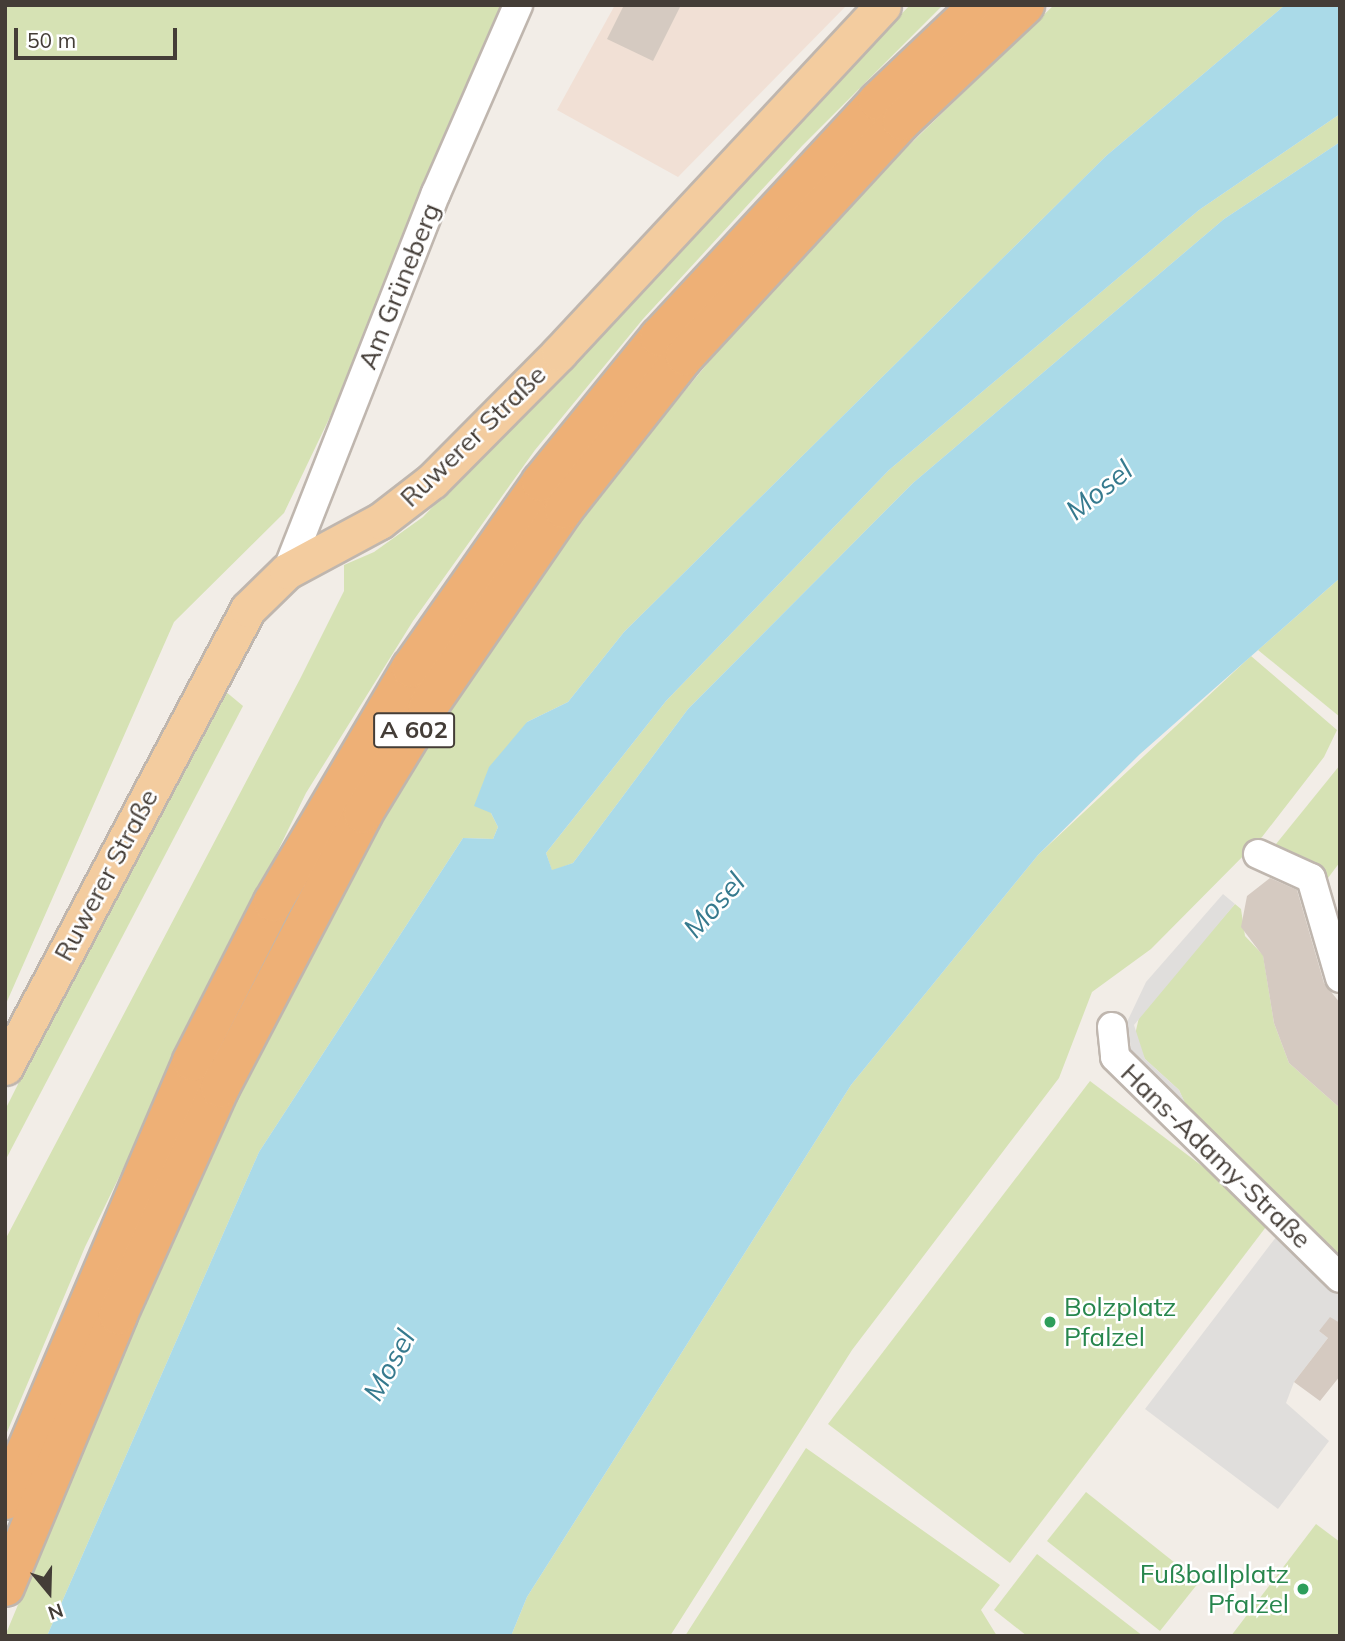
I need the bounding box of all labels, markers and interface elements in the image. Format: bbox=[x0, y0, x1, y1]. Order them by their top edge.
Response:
scale bar bbox=[18, 14, 180, 58]
text: 50 m bbox=[27, 27, 76, 53]
street label: Am Grüneberg bbox=[352, 198, 446, 374]
street label: Ruwerer Straße bbox=[394, 359, 552, 513]
water label: Mosel bbox=[1059, 453, 1139, 527]
road number: A 602 bbox=[372, 710, 456, 750]
street label: Ruwerer Straße bbox=[48, 784, 164, 966]
water label: Mosel bbox=[676, 866, 752, 944]
street label: Hans-Adamy-Straße bbox=[1115, 1057, 1317, 1255]
place label: Bolzplatz Pfalzel bbox=[1064, 1291, 1176, 1352]
marker: Bolzplatz Pfalzel bbox=[1042, 1314, 1058, 1330]
water label: Mosel bbox=[356, 1324, 422, 1406]
north arrow bbox=[14, 1557, 84, 1627]
place label: Fußballplatz Pfalzel bbox=[1140, 1558, 1289, 1620]
marker: Fußballplatz Pfalzel bbox=[1295, 1581, 1311, 1597]
text: N bbox=[45, 1598, 67, 1626]

